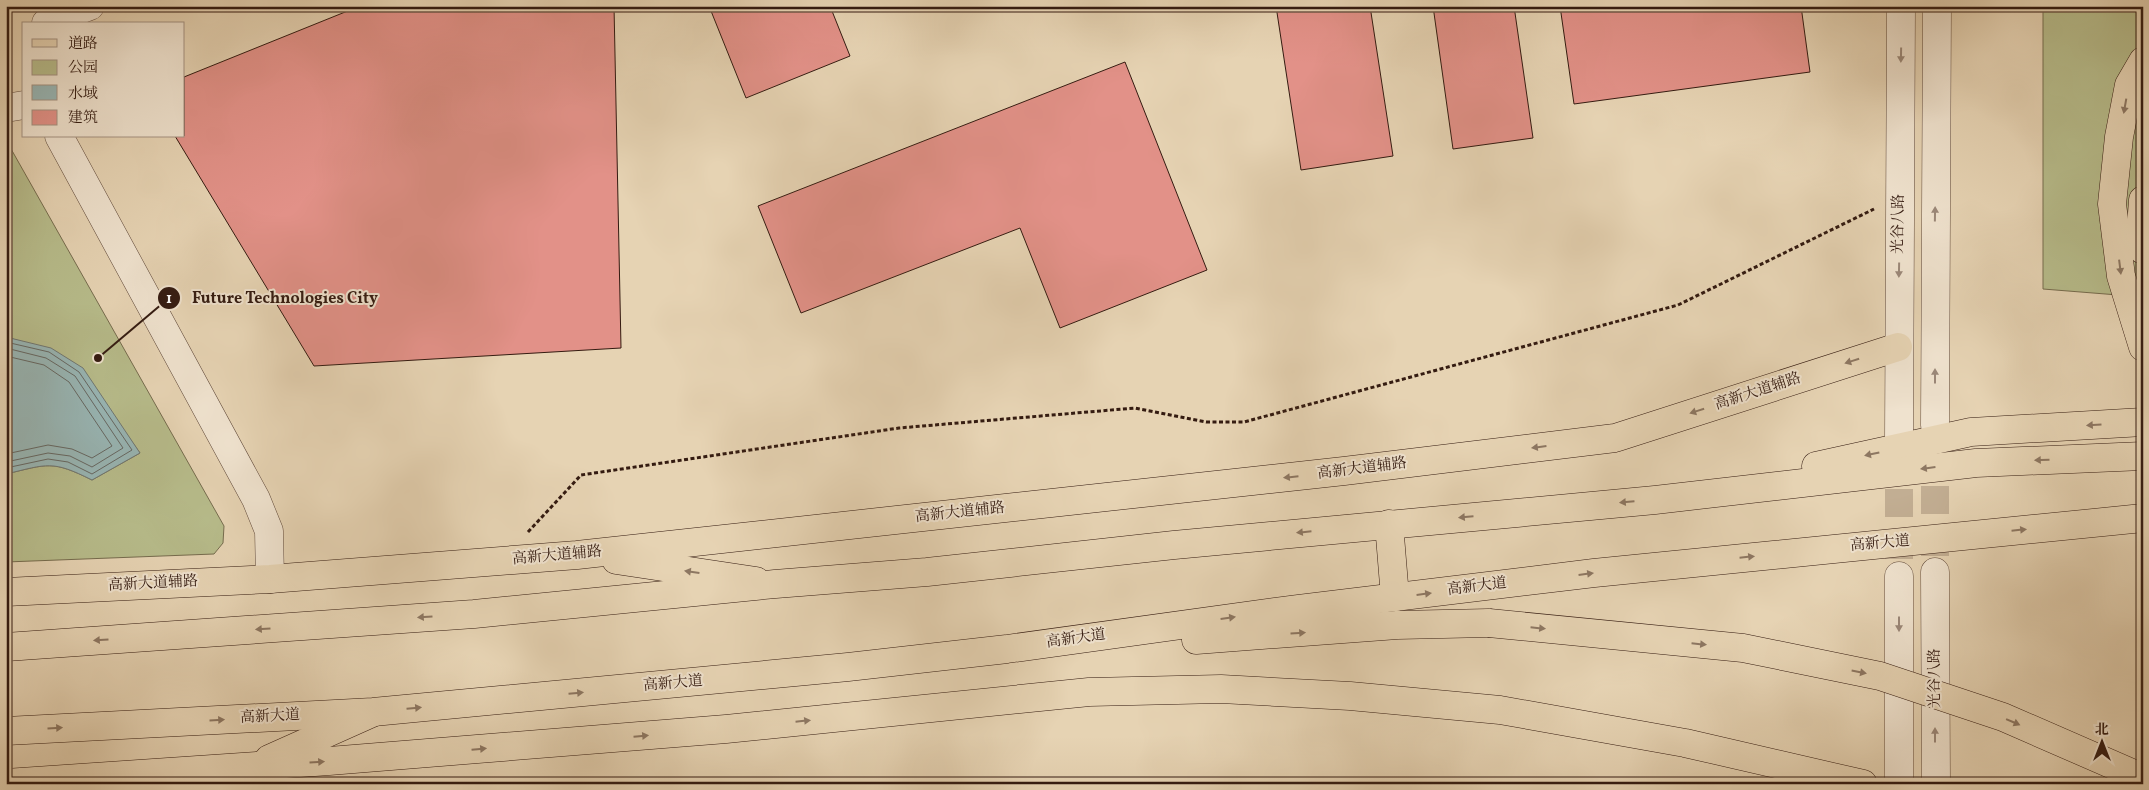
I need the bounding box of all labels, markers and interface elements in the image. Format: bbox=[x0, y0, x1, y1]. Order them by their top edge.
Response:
legend bbox=[22, 22, 185, 138]
text: 道路 bbox=[68, 34, 98, 55]
one-way arrow bbox=[1897, 47, 1905, 63]
text: 公园 bbox=[68, 58, 98, 79]
text: 水域 bbox=[68, 84, 98, 105]
one-way arrow bbox=[2120, 98, 2128, 114]
text: 建筑 bbox=[68, 108, 98, 129]
street label: 光谷八路 bbox=[1888, 194, 1910, 254]
one-way arrow bbox=[1931, 206, 1939, 222]
one-way arrow bbox=[2116, 259, 2124, 275]
one-way arrow bbox=[1894, 262, 1902, 278]
callout: Future Technologies City bbox=[157, 282, 388, 313]
text: Future Technologies City bbox=[192, 288, 378, 310]
text: 1 bbox=[166, 289, 172, 310]
one-way arrow bbox=[1844, 358, 1859, 366]
street label: 高新大道辅路 bbox=[1712, 368, 1804, 416]
one-way arrow bbox=[1931, 368, 1939, 384]
one-way arrow bbox=[1689, 408, 1704, 416]
one-way arrow bbox=[2086, 421, 2102, 429]
one-way arrow bbox=[1531, 443, 1547, 451]
one-way arrow bbox=[1863, 450, 1879, 458]
street label: 高新大道辅路 bbox=[1316, 453, 1408, 485]
one-way arrow bbox=[2033, 457, 2049, 465]
one-way arrow bbox=[1920, 464, 1936, 472]
one-way arrow bbox=[1283, 473, 1299, 481]
street label: 高新大道辅路 bbox=[914, 498, 1006, 528]
one-way arrow bbox=[1619, 499, 1635, 507]
one-way arrow bbox=[1457, 513, 1473, 521]
one-way arrow bbox=[2012, 526, 2028, 534]
one-way arrow bbox=[1295, 528, 1311, 536]
street label: 高新大道 bbox=[1849, 531, 1911, 557]
street label: 高新大道辅路 bbox=[511, 542, 603, 570]
one-way arrow bbox=[1739, 553, 1755, 561]
one-way arrow bbox=[684, 567, 700, 575]
one-way arrow bbox=[1578, 570, 1594, 578]
street label: 高新大道辅路 bbox=[108, 571, 198, 597]
street label: 高新大道 bbox=[1446, 573, 1508, 601]
one-way arrow bbox=[1417, 590, 1433, 598]
one-way arrow bbox=[417, 614, 433, 622]
one-way arrow bbox=[1221, 614, 1237, 622]
one-way arrow bbox=[1895, 617, 1903, 633]
street label: 高新大道 bbox=[1045, 624, 1107, 654]
one-way arrow bbox=[1530, 624, 1546, 632]
one-way arrow bbox=[255, 625, 271, 633]
one-way arrow bbox=[1290, 629, 1306, 637]
one-way arrow bbox=[93, 636, 109, 644]
one-way arrow bbox=[1692, 640, 1708, 648]
street label: 光谷八路 bbox=[1925, 648, 1946, 708]
one-way arrow bbox=[1852, 668, 1867, 676]
street label: 高新大道 bbox=[642, 671, 704, 697]
one-way arrow bbox=[568, 689, 584, 697]
one-way arrow bbox=[407, 704, 423, 712]
street label: 高新大道 bbox=[239, 705, 301, 729]
one-way arrow bbox=[209, 716, 225, 724]
one-way arrow bbox=[795, 717, 811, 725]
north arrow bbox=[2076, 718, 2126, 768]
one-way arrow bbox=[2006, 719, 2020, 727]
text: 北 bbox=[2095, 721, 2109, 740]
one-way arrow bbox=[47, 724, 63, 732]
one-way arrow bbox=[1931, 727, 1939, 743]
one-way arrow bbox=[633, 731, 649, 739]
one-way arrow bbox=[471, 745, 487, 753]
one-way arrow bbox=[309, 757, 325, 765]

